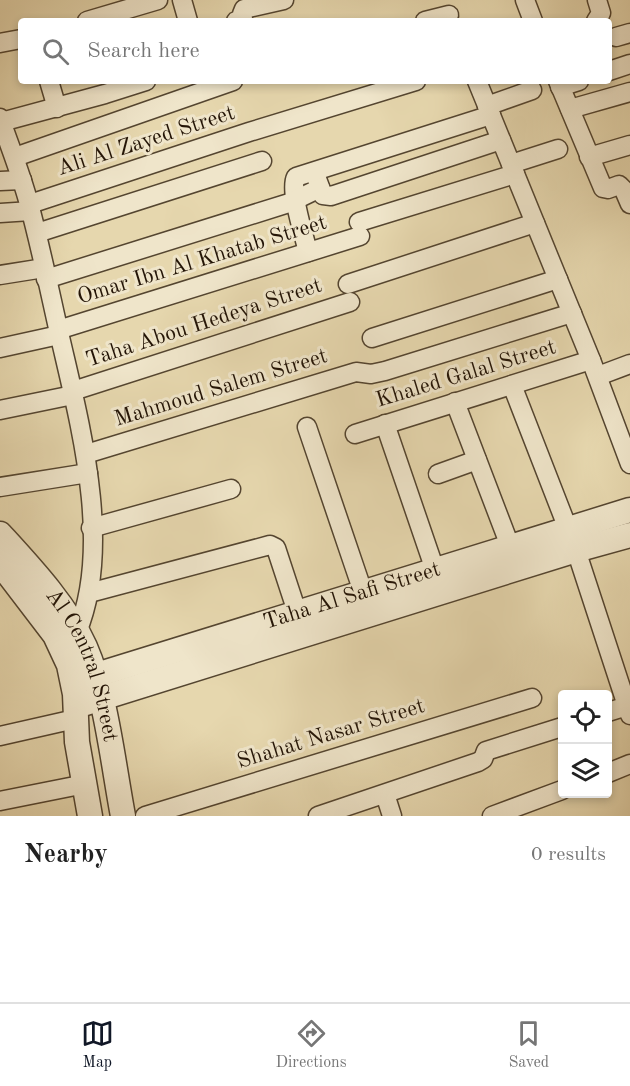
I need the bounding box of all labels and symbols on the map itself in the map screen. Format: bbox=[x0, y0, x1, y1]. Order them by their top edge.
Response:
street label: Ali Al Zayed Street bbox=[54, 102, 238, 180]
street label: Omar Ibn Al Khatab Street bbox=[75, 212, 329, 308]
street label: Taha Abou Hedeya Street bbox=[83, 274, 325, 372]
street label: Khaled Galal Street bbox=[373, 336, 559, 412]
street label: Mahmoud Salem Street bbox=[112, 345, 330, 431]
street label: Taha Al Safi Street bbox=[261, 558, 443, 634]
street label: Al Central Street bbox=[41, 585, 121, 743]
street label: Shahat Nasar Street bbox=[235, 695, 427, 773]

